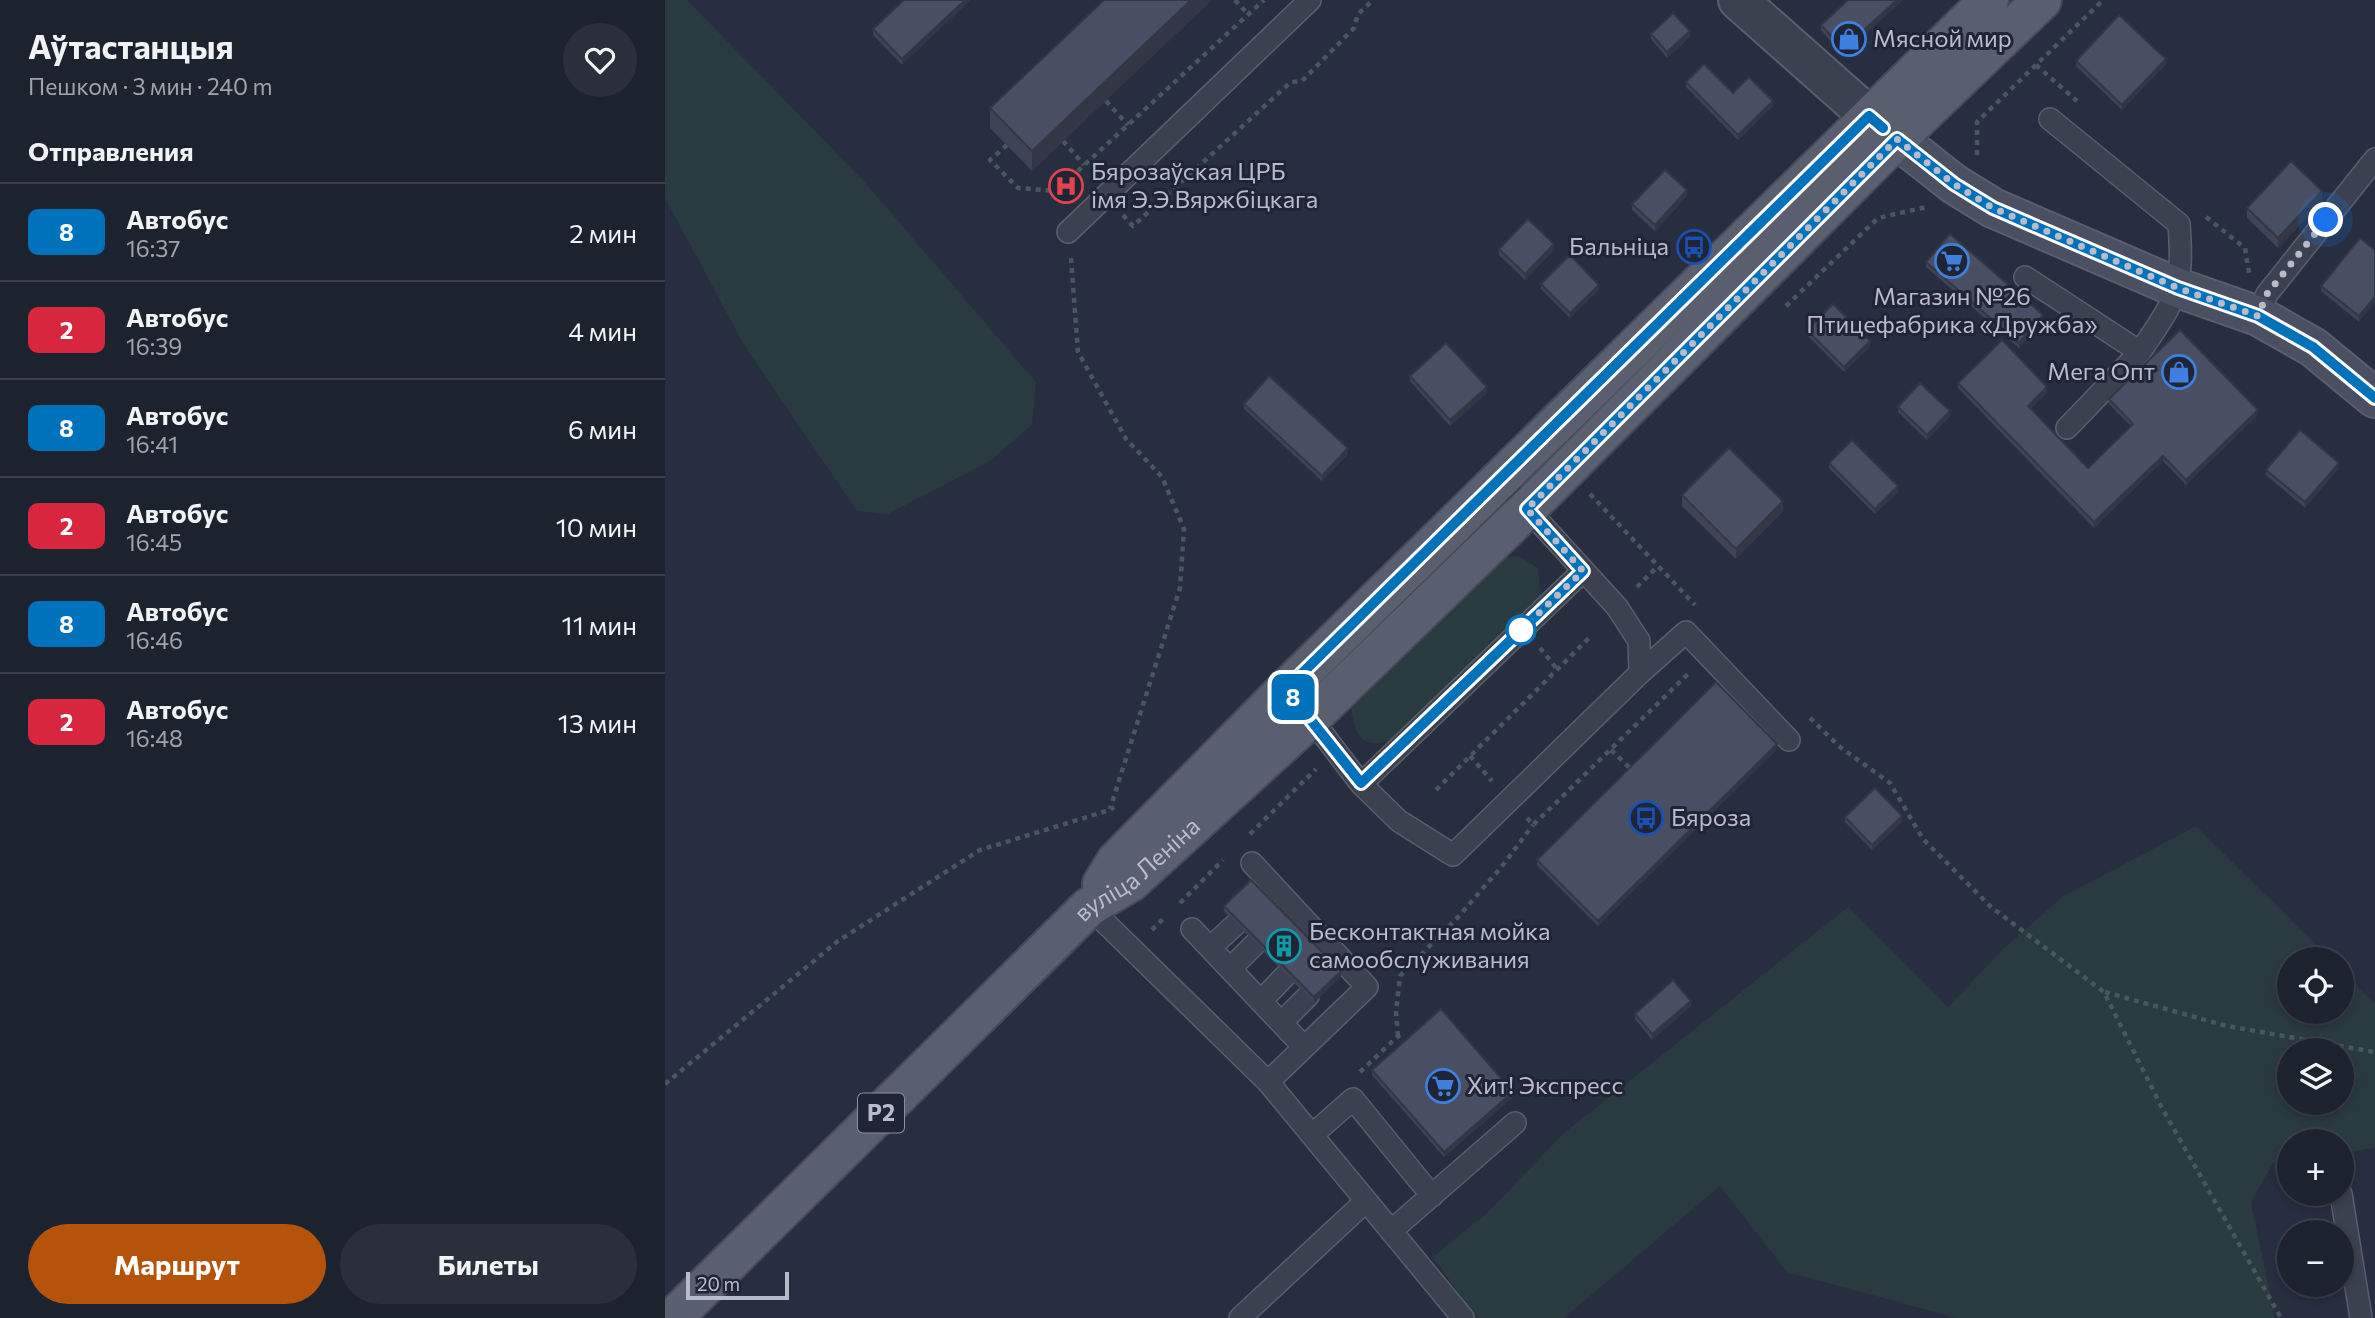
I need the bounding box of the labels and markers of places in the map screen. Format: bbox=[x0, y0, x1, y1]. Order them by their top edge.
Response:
shop icon: Мясной мир bbox=[1830, 20, 1868, 58]
place label: Мясной мир bbox=[1873, 23, 2012, 52]
place label: Бярозаўская ЦРБ імя Э.Э.Вяржбіцкага bbox=[1091, 156, 1318, 213]
hospital icon: Бярозаўская ЦРБ імя Э.Э.Вяржбіцкага bbox=[1047, 167, 1085, 205]
bus stop icon: Бальніца bbox=[1675, 228, 1713, 266]
place label: Бальніца bbox=[1569, 231, 1669, 260]
supermarket icon: Магазин №26 Птицефабрика «Дружба» bbox=[1933, 242, 1971, 280]
place label: Магазин №26 Птицефабрика «Дружба» bbox=[1806, 281, 2098, 338]
shop icon: Мега Опт bbox=[2160, 353, 2198, 391]
place label: Мега Опт bbox=[2047, 356, 2155, 385]
unlabelled marker bbox=[1506, 615, 1536, 645]
bus stop icon: Бяроза bbox=[1627, 799, 1665, 837]
place label: Бяроза bbox=[1671, 802, 1751, 831]
place label: Бесконтактная мойка самообслуживания bbox=[1309, 916, 1551, 973]
building icon: Бесконтактная мойка самообслуживания bbox=[1265, 927, 1303, 965]
supermarket icon: Хит! Экспресс bbox=[1424, 1067, 1462, 1105]
place label: Хит! Экспресс bbox=[1467, 1070, 1623, 1099]

